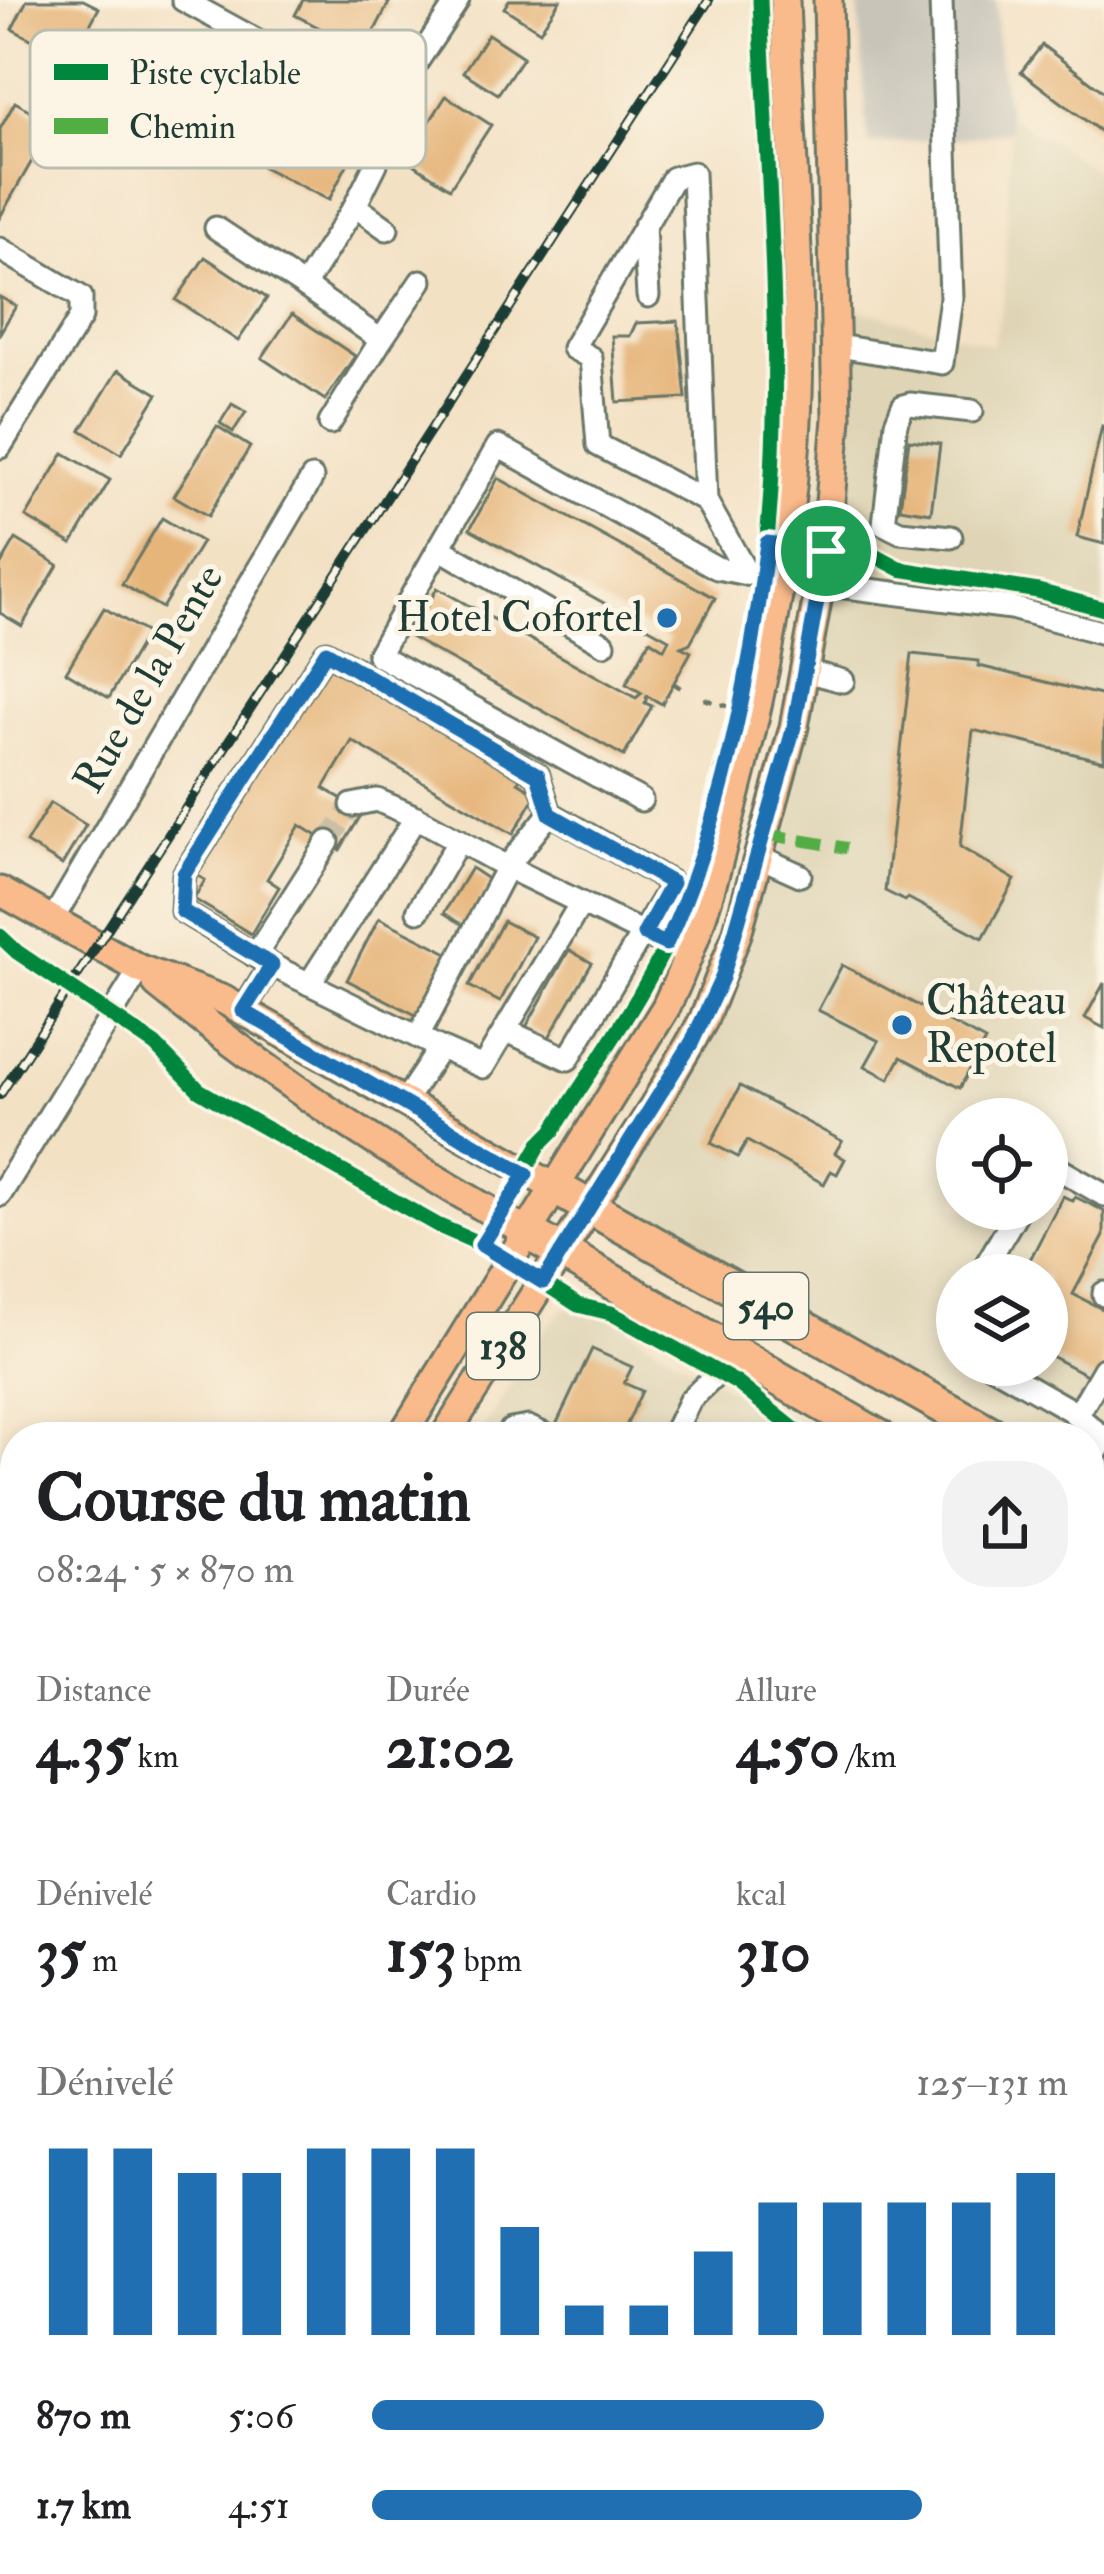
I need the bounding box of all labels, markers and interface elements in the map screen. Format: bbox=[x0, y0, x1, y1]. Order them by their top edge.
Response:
legend bbox=[30, 30, 426, 168]
text: Piste cyclable bbox=[129, 53, 301, 94]
text: Chemin bbox=[129, 107, 236, 148]
pin bbox=[775, 500, 877, 602]
icon: arrive bbox=[793, 518, 859, 584]
street label: Rue de la Pente bbox=[63, 555, 235, 803]
place label: Hotel Cofortel bbox=[396, 592, 643, 644]
marker: Hotel Cofortel bbox=[654, 605, 680, 631]
place label: Château Repotel bbox=[926, 975, 1066, 1075]
marker: Château Repotel bbox=[889, 1012, 915, 1038]
map controls bbox=[936, 1098, 1068, 1386]
button: locate bbox=[936, 1098, 1068, 1230]
button: layers bbox=[936, 1254, 1068, 1386]
road number: 540 bbox=[724, 1273, 808, 1339]
road number: 138 bbox=[467, 1313, 539, 1379]
text: Course du matin bbox=[36, 1458, 471, 1541]
button: share bbox=[942, 1461, 1068, 1587]
text: 08:24 · 5 × 870 m bbox=[36, 1545, 294, 1594]
text: Distance bbox=[36, 1670, 151, 1711]
text: Durée bbox=[386, 1670, 470, 1711]
text: Allure bbox=[736, 1670, 817, 1711]
text: 4.35 bbox=[36, 1711, 131, 1786]
text: 21:02 bbox=[386, 1711, 514, 1786]
text: 4:50 bbox=[736, 1711, 840, 1786]
text: km bbox=[131, 1736, 179, 1777]
text: /km bbox=[840, 1736, 897, 1777]
text: Dénivelé bbox=[36, 1874, 152, 1915]
text: Cardio bbox=[386, 1874, 476, 1915]
text: kcal bbox=[736, 1874, 787, 1915]
text: 35 bbox=[36, 1915, 85, 1990]
text: 153 bbox=[386, 1915, 457, 1990]
text: 310 bbox=[736, 1915, 811, 1990]
text: m bbox=[85, 1940, 118, 1981]
text: bpm bbox=[457, 1940, 522, 1981]
text: Dénivelé bbox=[36, 2058, 173, 2107]
text: 125–131 m bbox=[916, 2058, 1068, 2107]
text: 870 m bbox=[36, 2391, 131, 2440]
text: 5:06 bbox=[228, 2391, 294, 2440]
text: 1.7 km bbox=[36, 2481, 131, 2530]
text: 4:51 bbox=[228, 2481, 290, 2530]

